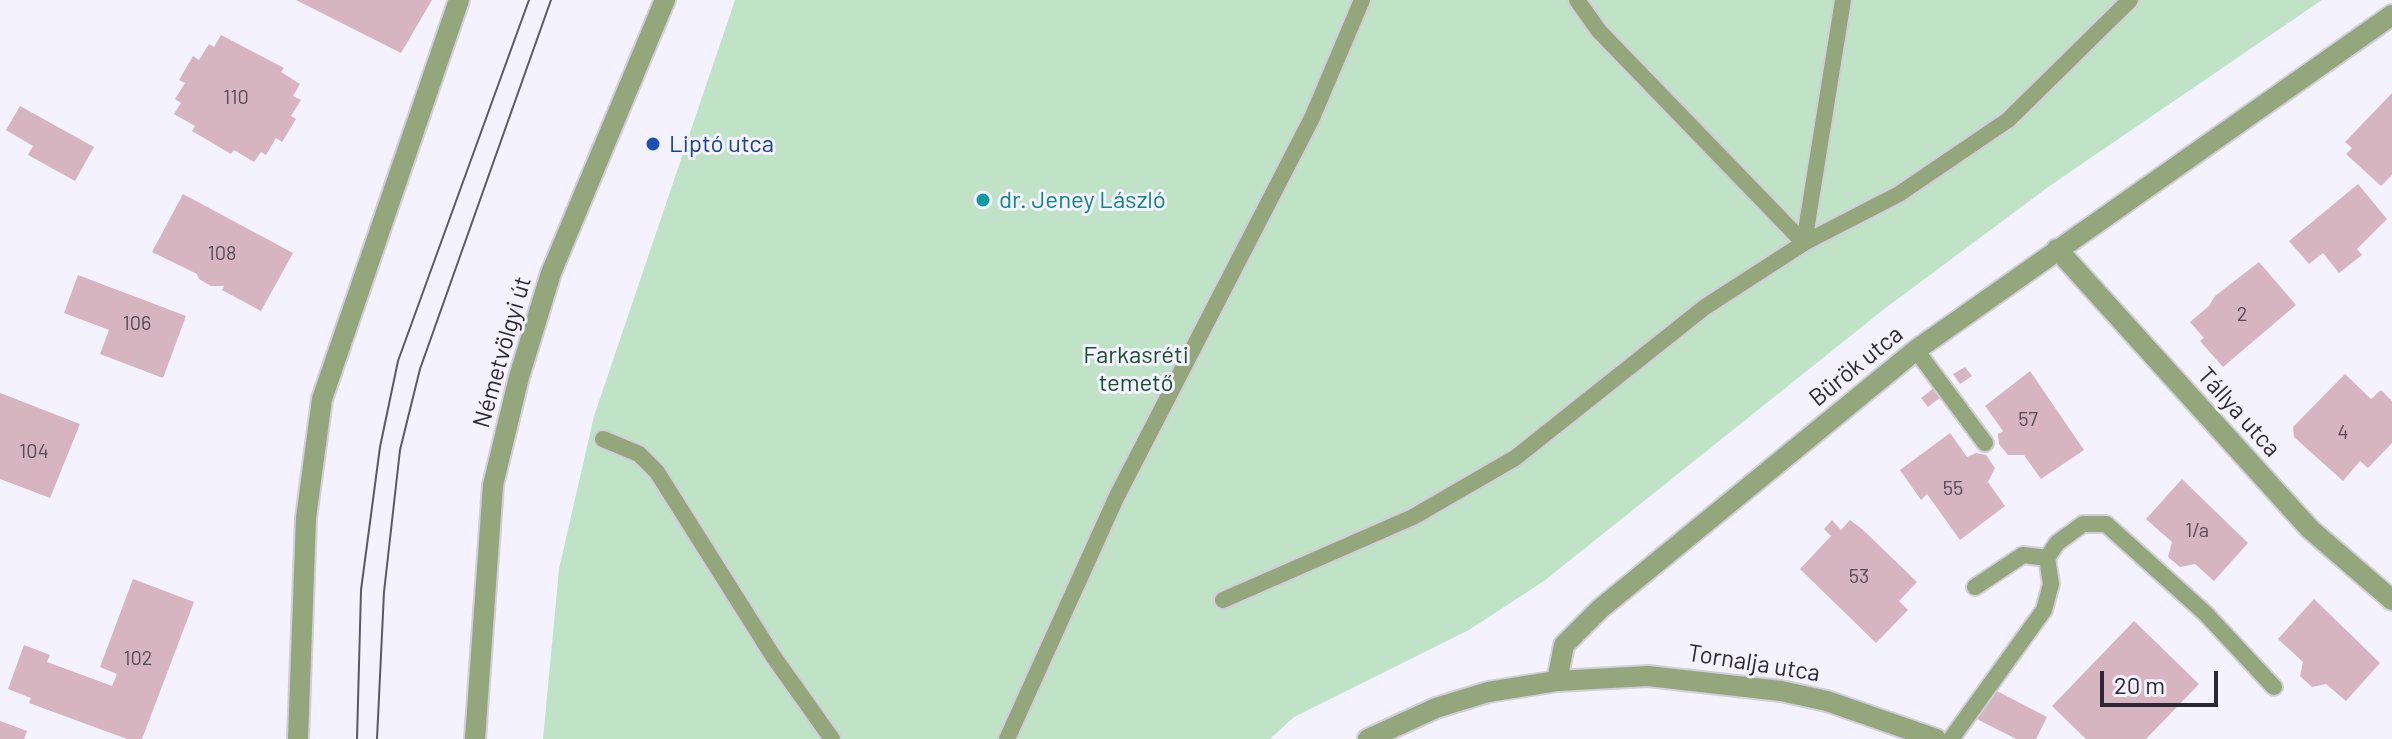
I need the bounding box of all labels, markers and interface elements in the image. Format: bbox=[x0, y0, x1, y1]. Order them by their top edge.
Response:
house number: 110 bbox=[223, 85, 249, 109]
place label: Liptó utca bbox=[669, 130, 774, 158]
marker: Liptó utca bbox=[644, 135, 662, 153]
place label: dr. Jeney László bbox=[999, 186, 1166, 214]
marker: dr. Jeney László bbox=[974, 191, 992, 209]
house number: 108 bbox=[208, 241, 236, 265]
street label: Németvölgyi út bbox=[467, 273, 537, 431]
house number: 2 bbox=[2237, 302, 2247, 326]
house number: 106 bbox=[123, 311, 151, 335]
street label: Bürök utca bbox=[1803, 320, 1909, 412]
park label: Farkasréti temető bbox=[1083, 341, 1189, 397]
street label: Tállya utca bbox=[2191, 361, 2287, 463]
house number: 57 bbox=[2018, 407, 2038, 431]
house number: 4 bbox=[2337, 420, 2349, 444]
house number: 104 bbox=[19, 439, 49, 463]
house number: 55 bbox=[1943, 476, 1963, 500]
house number: 1/a bbox=[2185, 518, 2209, 542]
house number: 53 bbox=[1849, 564, 1869, 588]
street label: Tornalja utca bbox=[1686, 638, 1822, 688]
house number: 102 bbox=[123, 646, 153, 670]
scale bar bbox=[2104, 655, 2222, 705]
text: 20 m bbox=[2114, 670, 2165, 699]

